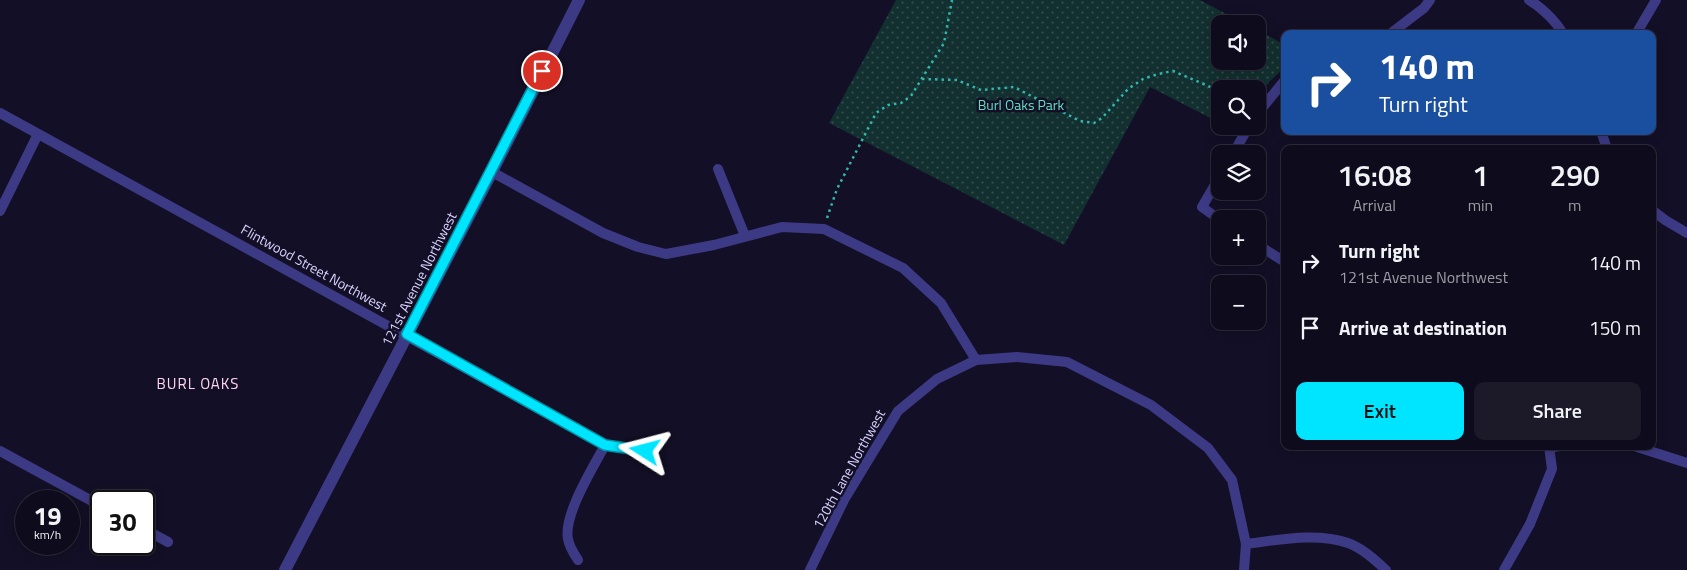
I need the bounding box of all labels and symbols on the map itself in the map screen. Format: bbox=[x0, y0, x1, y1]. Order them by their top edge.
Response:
pin bbox=[521, 50, 563, 92]
park label: Burl Oaks Park bbox=[978, 94, 1065, 115]
street label: 121st Avenue Northwest bbox=[376, 208, 462, 349]
street label: Flintwood Street Northwest bbox=[237, 219, 391, 317]
district label: BURL OAKS bbox=[157, 372, 239, 395]
street label: 120th Lane Northwest bbox=[807, 405, 890, 532]
position arrow bbox=[618, 424, 670, 476]
speed limit sign: 30 bbox=[90, 490, 155, 555]

